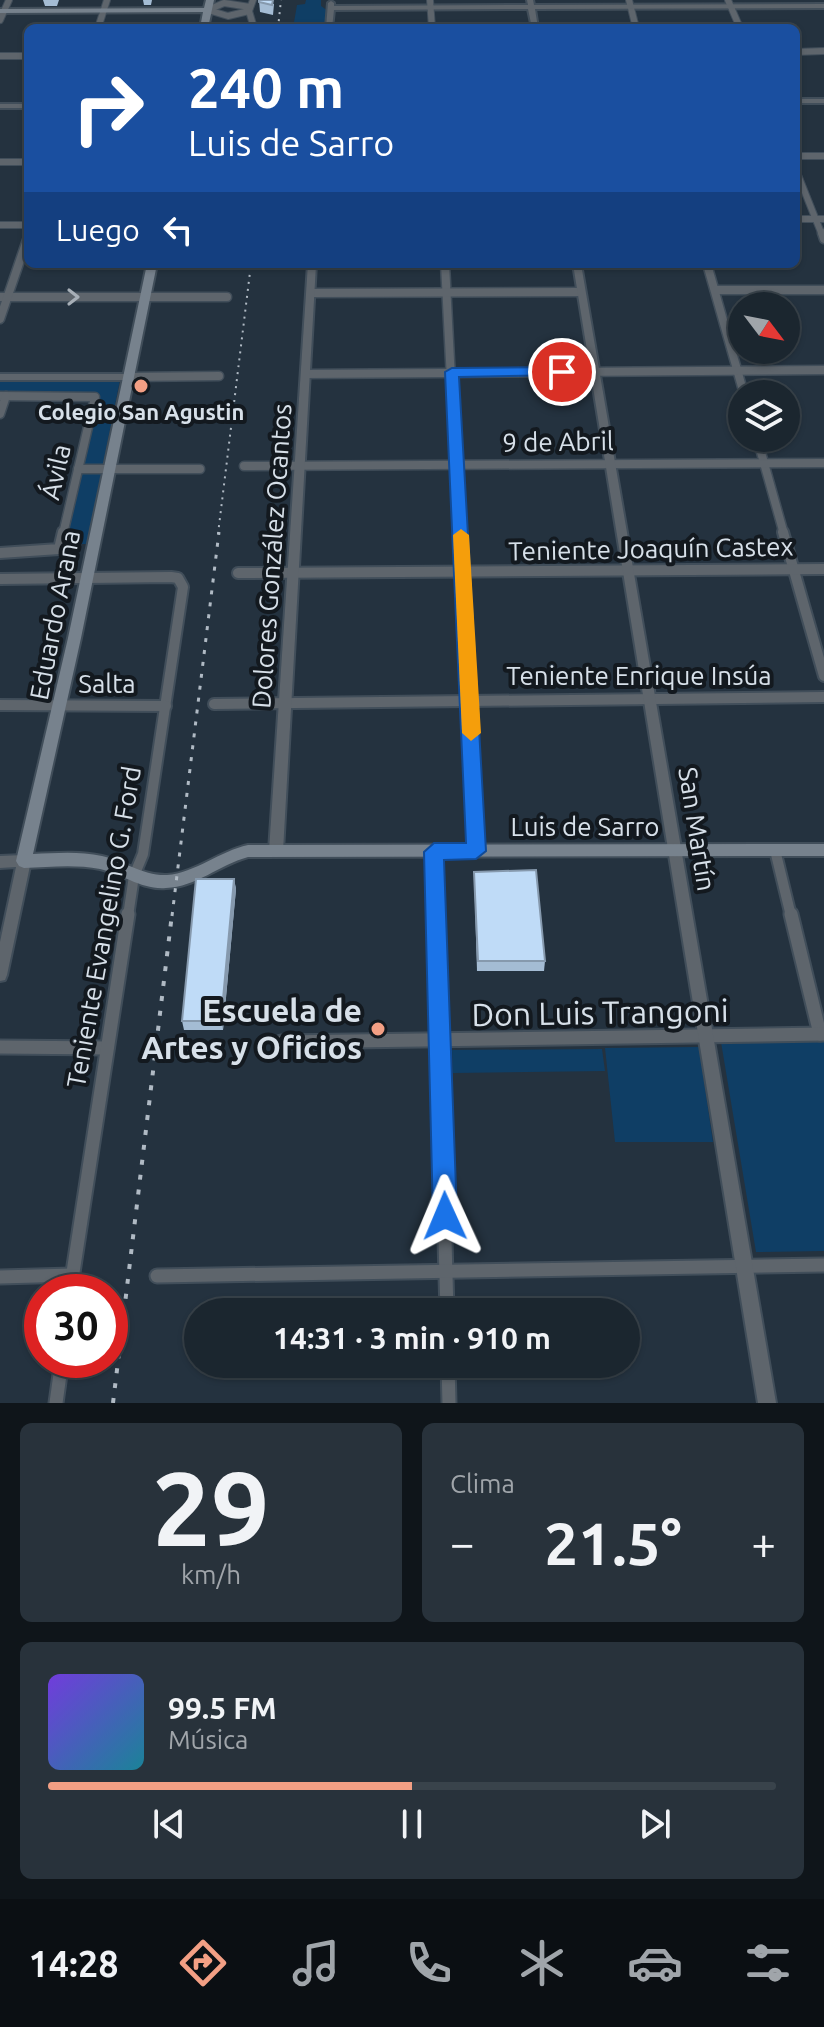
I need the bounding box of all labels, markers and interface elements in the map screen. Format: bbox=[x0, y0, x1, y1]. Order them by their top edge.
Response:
icon: right bbox=[56, 56, 160, 160]
text: 240 m bbox=[188, 56, 344, 119]
text: Luis de Sarro bbox=[188, 122, 394, 163]
icon: left bbox=[156, 208, 200, 252]
text: Luego bbox=[56, 213, 140, 247]
one-way arrow bbox=[67, 288, 80, 306]
north arrow bbox=[728, 292, 800, 364]
map controls bbox=[728, 292, 800, 452]
pin bbox=[528, 338, 596, 406]
icon: arrive bbox=[540, 350, 584, 394]
marker: Colegio San Agustin bbox=[132, 377, 150, 395]
button: layers bbox=[728, 380, 800, 452]
place label: Colegio San Agustin bbox=[38, 399, 244, 424]
street label: Dolores González Ocantos bbox=[246, 402, 297, 709]
street label: 9 de Abril bbox=[502, 426, 614, 457]
street label: Ávila bbox=[34, 441, 76, 502]
street label: Eduardo Arana bbox=[24, 528, 85, 702]
street label: Teniente Joaquín Castex bbox=[508, 532, 794, 565]
street label: Teniente Enrique Insúa bbox=[506, 661, 772, 690]
street label: Salta bbox=[78, 669, 136, 698]
street label: Teniente Evangelino G. Ford bbox=[61, 764, 146, 1090]
street label: San Martín bbox=[673, 765, 722, 893]
street label: Luis de Sarro bbox=[510, 812, 660, 841]
place label: Escuela de Artes y Oficios bbox=[141, 992, 362, 1065]
street label: Don Luis Trangoni bbox=[471, 992, 729, 1032]
marker: Escuela de Artes y Oficios bbox=[369, 1020, 387, 1038]
position arrow bbox=[403, 1174, 487, 1258]
speed limit sign: 30 bbox=[24, 1274, 128, 1378]
text: 14:31 · 3 min · 910 m bbox=[273, 1321, 551, 1355]
text: 29 bbox=[152, 1449, 270, 1566]
text: Clima bbox=[450, 1469, 515, 1498]
text: 21.5° bbox=[544, 1509, 682, 1576]
text: − bbox=[450, 1518, 475, 1567]
text: + bbox=[751, 1518, 776, 1567]
text: km/h bbox=[181, 1560, 241, 1589]
text: 99.5 FM bbox=[168, 1691, 277, 1725]
text: Música bbox=[168, 1725, 248, 1754]
icon: previous bbox=[147, 1802, 191, 1846]
icon: pause bbox=[390, 1802, 434, 1846]
icon: next bbox=[633, 1802, 677, 1846]
icon: directions bbox=[175, 1935, 231, 1991]
icon: music bbox=[288, 1935, 344, 1991]
icon: phone bbox=[401, 1935, 457, 1991]
icon: climate bbox=[514, 1935, 570, 1991]
icon: car bbox=[627, 1935, 683, 1991]
icon: filters bbox=[740, 1935, 796, 1991]
text: 14:28 bbox=[28, 1943, 119, 1984]

